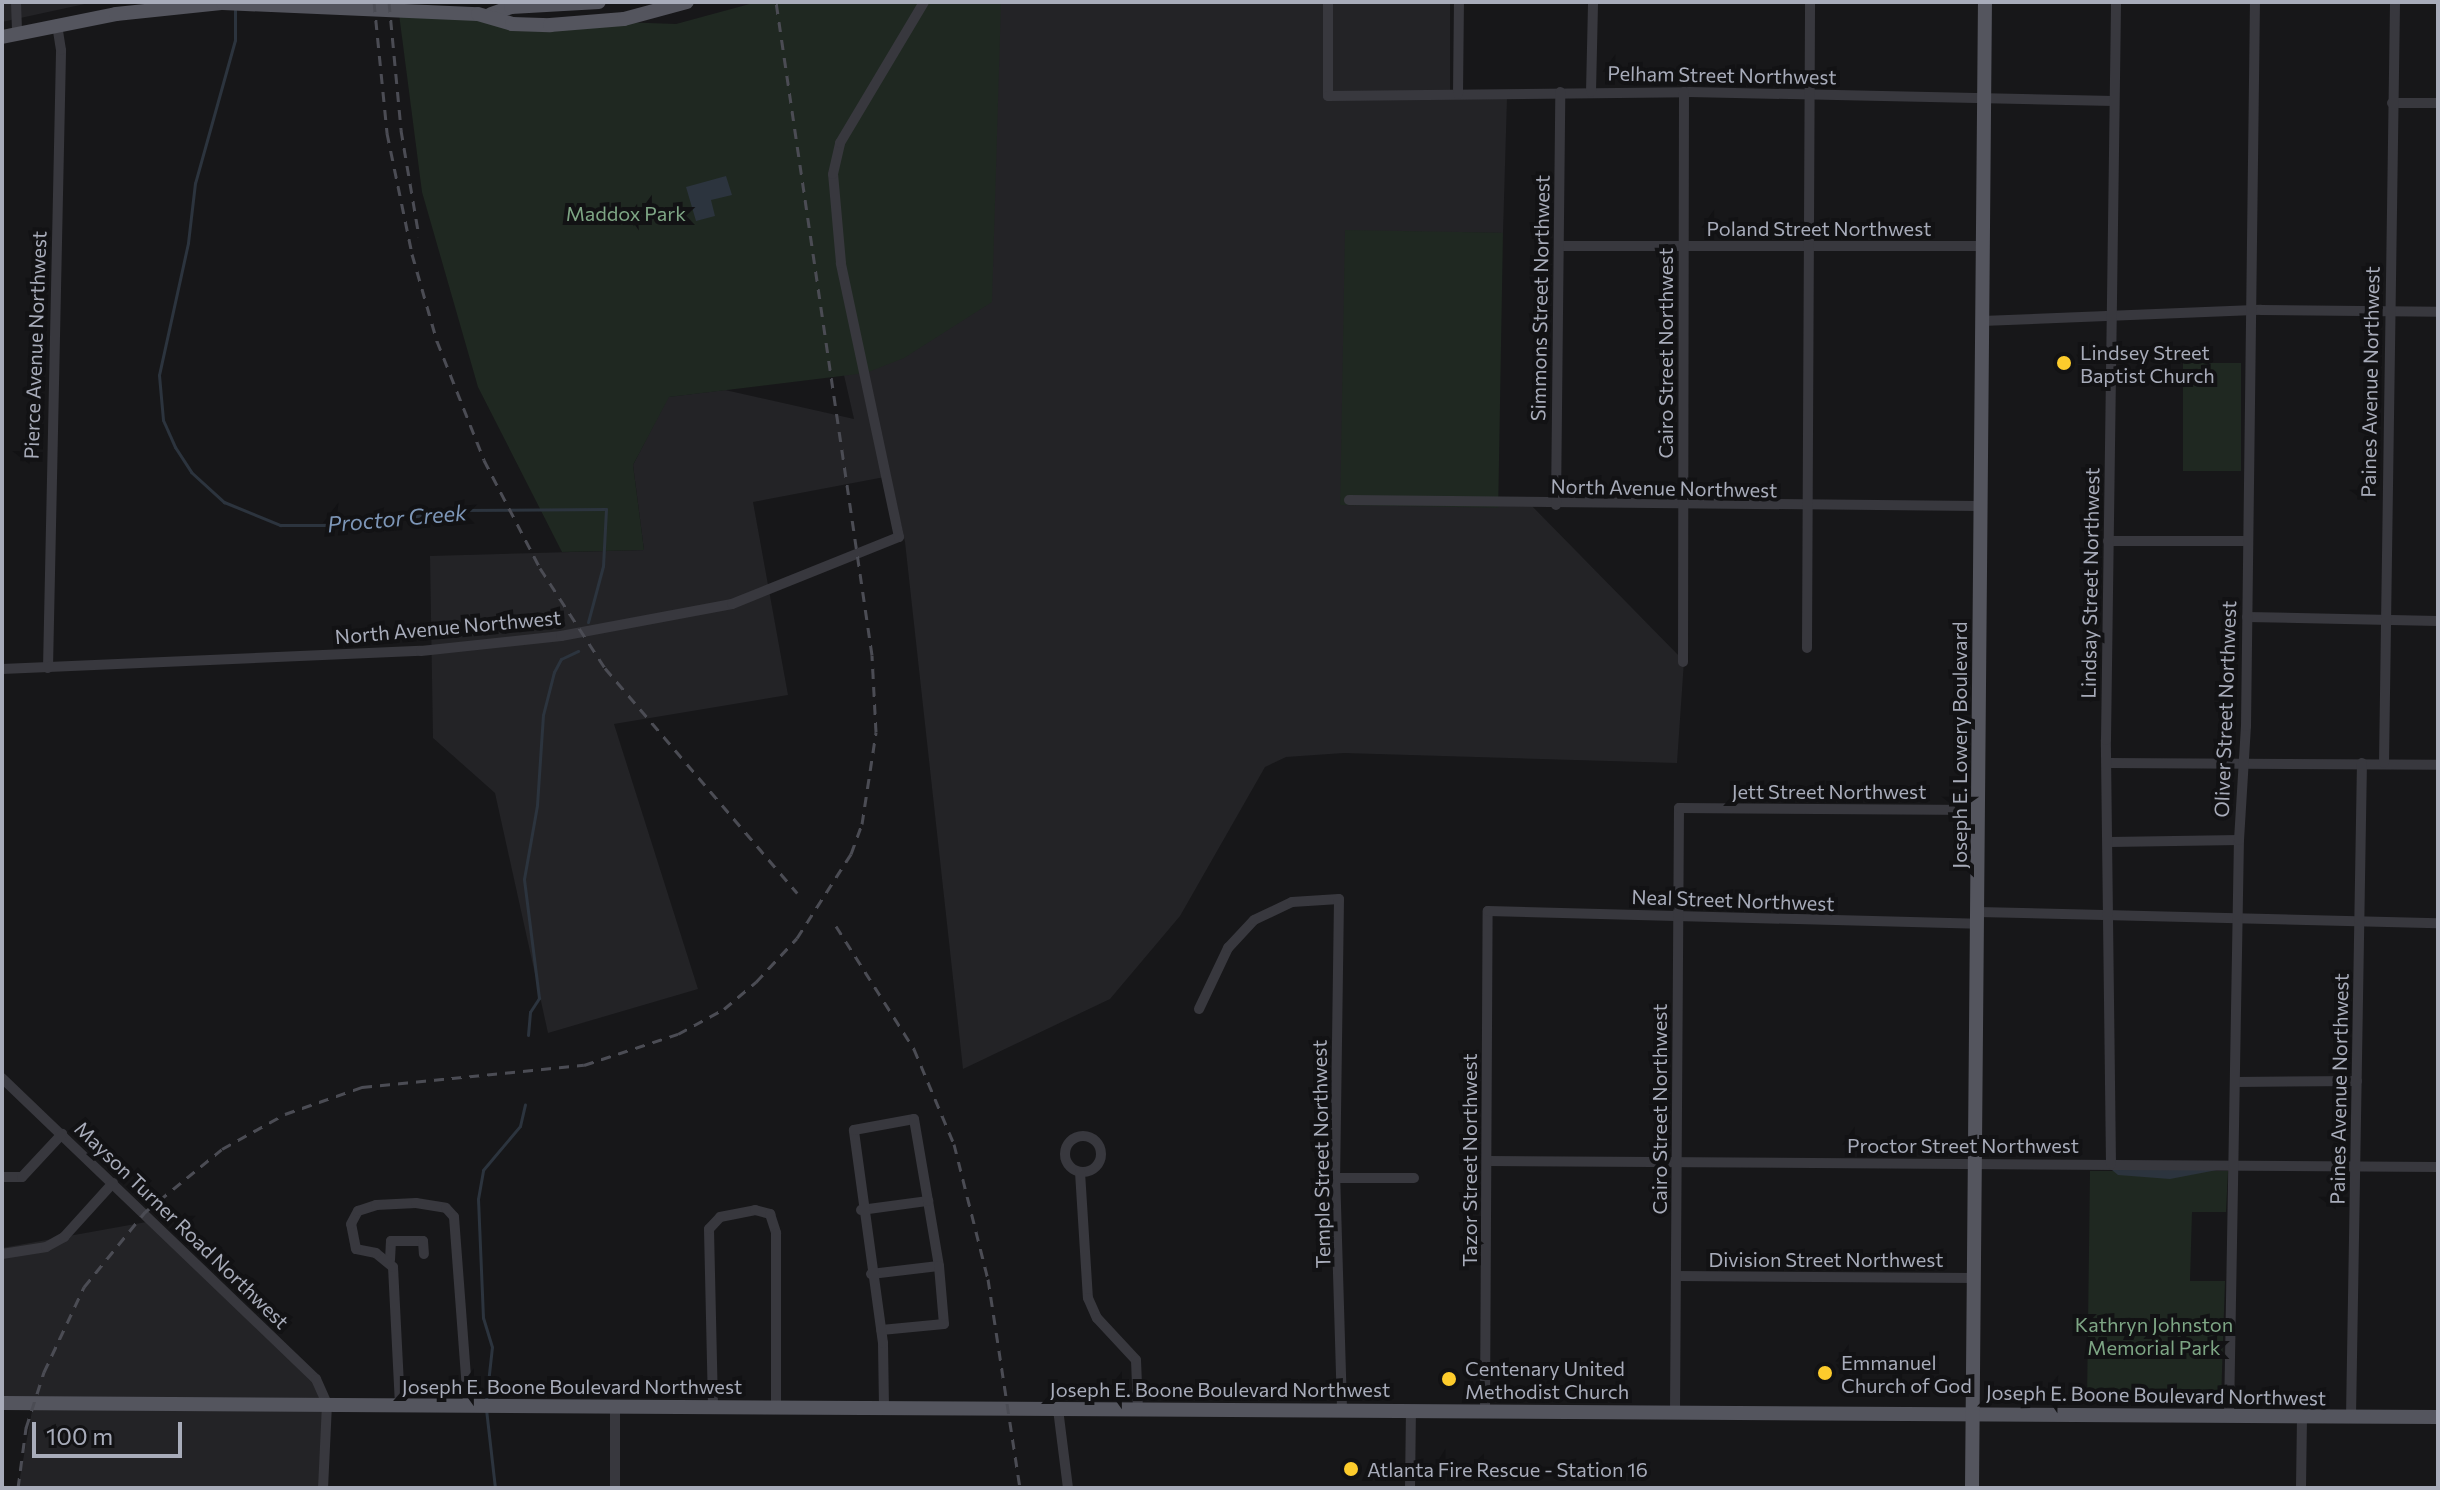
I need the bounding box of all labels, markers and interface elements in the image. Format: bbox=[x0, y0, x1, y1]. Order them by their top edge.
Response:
street label: Pelham Street Northwest bbox=[1607, 61, 1837, 89]
street label: Simmons Street Northwest bbox=[1526, 175, 1554, 421]
park label: Maddox Park bbox=[566, 201, 686, 225]
street label: Poland Street Northwest bbox=[1707, 216, 1931, 240]
street label: Pierce Avenue Northwest bbox=[19, 230, 51, 460]
street label: Cairo Street Northwest bbox=[1653, 248, 1677, 458]
street label: Paines Avenue Northwest bbox=[2356, 266, 2384, 498]
place label: Lindsey Street Baptist Church bbox=[2080, 340, 2215, 387]
marker: Lindsey Street Baptist Church bbox=[2055, 354, 2073, 372]
street label: Lindsay Street Northwest bbox=[2076, 467, 2104, 699]
street label: North Avenue Northwest bbox=[1550, 474, 1778, 502]
water label: Proctor Creek bbox=[326, 499, 468, 537]
street label: Oliver Street Northwest bbox=[2209, 600, 2241, 818]
street label: North Avenue Northwest bbox=[334, 605, 562, 649]
street label: Joseph E. Lowery Boulevard bbox=[1947, 621, 1971, 869]
street label: Jett Street Northwest bbox=[1732, 779, 1926, 803]
street label: Neal Street Northwest bbox=[1631, 884, 1835, 916]
street label: Paines Avenue Northwest bbox=[2325, 973, 2353, 1205]
street label: Cairo Street Northwest bbox=[1647, 1004, 1671, 1214]
street label: Temple Street Northwest bbox=[1307, 1039, 1335, 1269]
street label: Tazor Street Northwest bbox=[1457, 1053, 1481, 1267]
street label: Mayson Turner Road Northwest bbox=[70, 1116, 294, 1334]
street label: Proctor Street Northwest bbox=[1847, 1133, 2079, 1157]
street label: Division Street Northwest bbox=[1708, 1247, 1944, 1271]
park label: Kathryn Johnston Memorial Park bbox=[2075, 1312, 2233, 1359]
place label: Emmanuel Church of God bbox=[1841, 1350, 1972, 1397]
place label: Centenary United Methodist Church bbox=[1465, 1356, 1629, 1403]
marker: Emmanuel Church of God bbox=[1816, 1364, 1834, 1382]
marker: Centenary United Methodist Church bbox=[1440, 1370, 1458, 1388]
street label: Joseph E. Boone Boulevard Northwest bbox=[402, 1374, 742, 1398]
street label: Joseph E. Boone Boulevard Northwest bbox=[1050, 1377, 1390, 1401]
street label: Joseph E. Boone Boulevard Northwest bbox=[1986, 1380, 2326, 1410]
scale bar bbox=[36, 1406, 186, 1456]
text: 100 m bbox=[46, 1421, 113, 1450]
place label: Atlanta Fire Rescue - Station 16 bbox=[1367, 1457, 1648, 1481]
marker: Atlanta Fire Rescue - Station 16 bbox=[1342, 1460, 1360, 1478]

